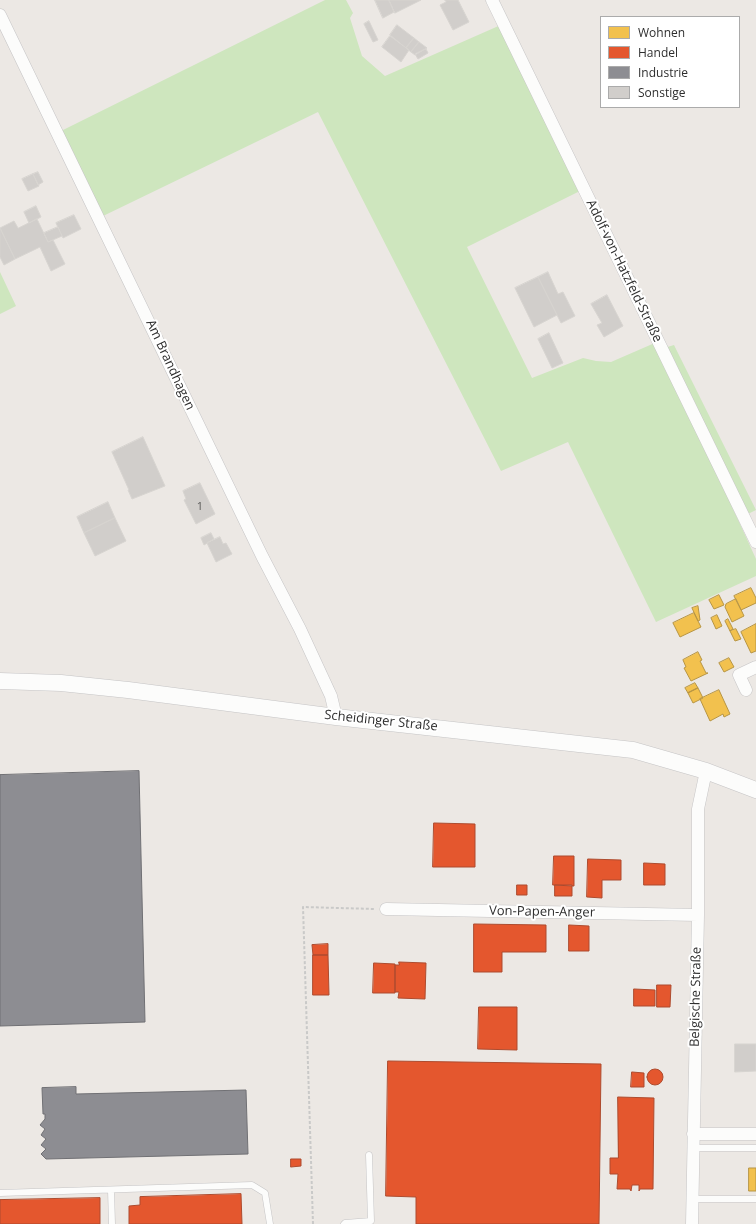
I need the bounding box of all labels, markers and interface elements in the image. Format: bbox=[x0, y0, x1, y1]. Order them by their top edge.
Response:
legend bbox=[600, 16, 740, 108]
text: Wohnen bbox=[638, 24, 685, 41]
text: Handel bbox=[638, 44, 678, 61]
text: Industrie bbox=[638, 64, 688, 81]
text: Sonstige bbox=[638, 84, 685, 101]
street label: Adolf-von-Hatzfeld-Straße bbox=[583, 197, 665, 345]
street label: Am Brandhagen bbox=[142, 317, 198, 413]
house number: 1 bbox=[197, 500, 203, 514]
street label: Scheidinger Straße bbox=[324, 707, 438, 735]
street label: Von-Papen-Anger bbox=[489, 903, 595, 921]
street label: Belgische Straße bbox=[687, 947, 705, 1047]

